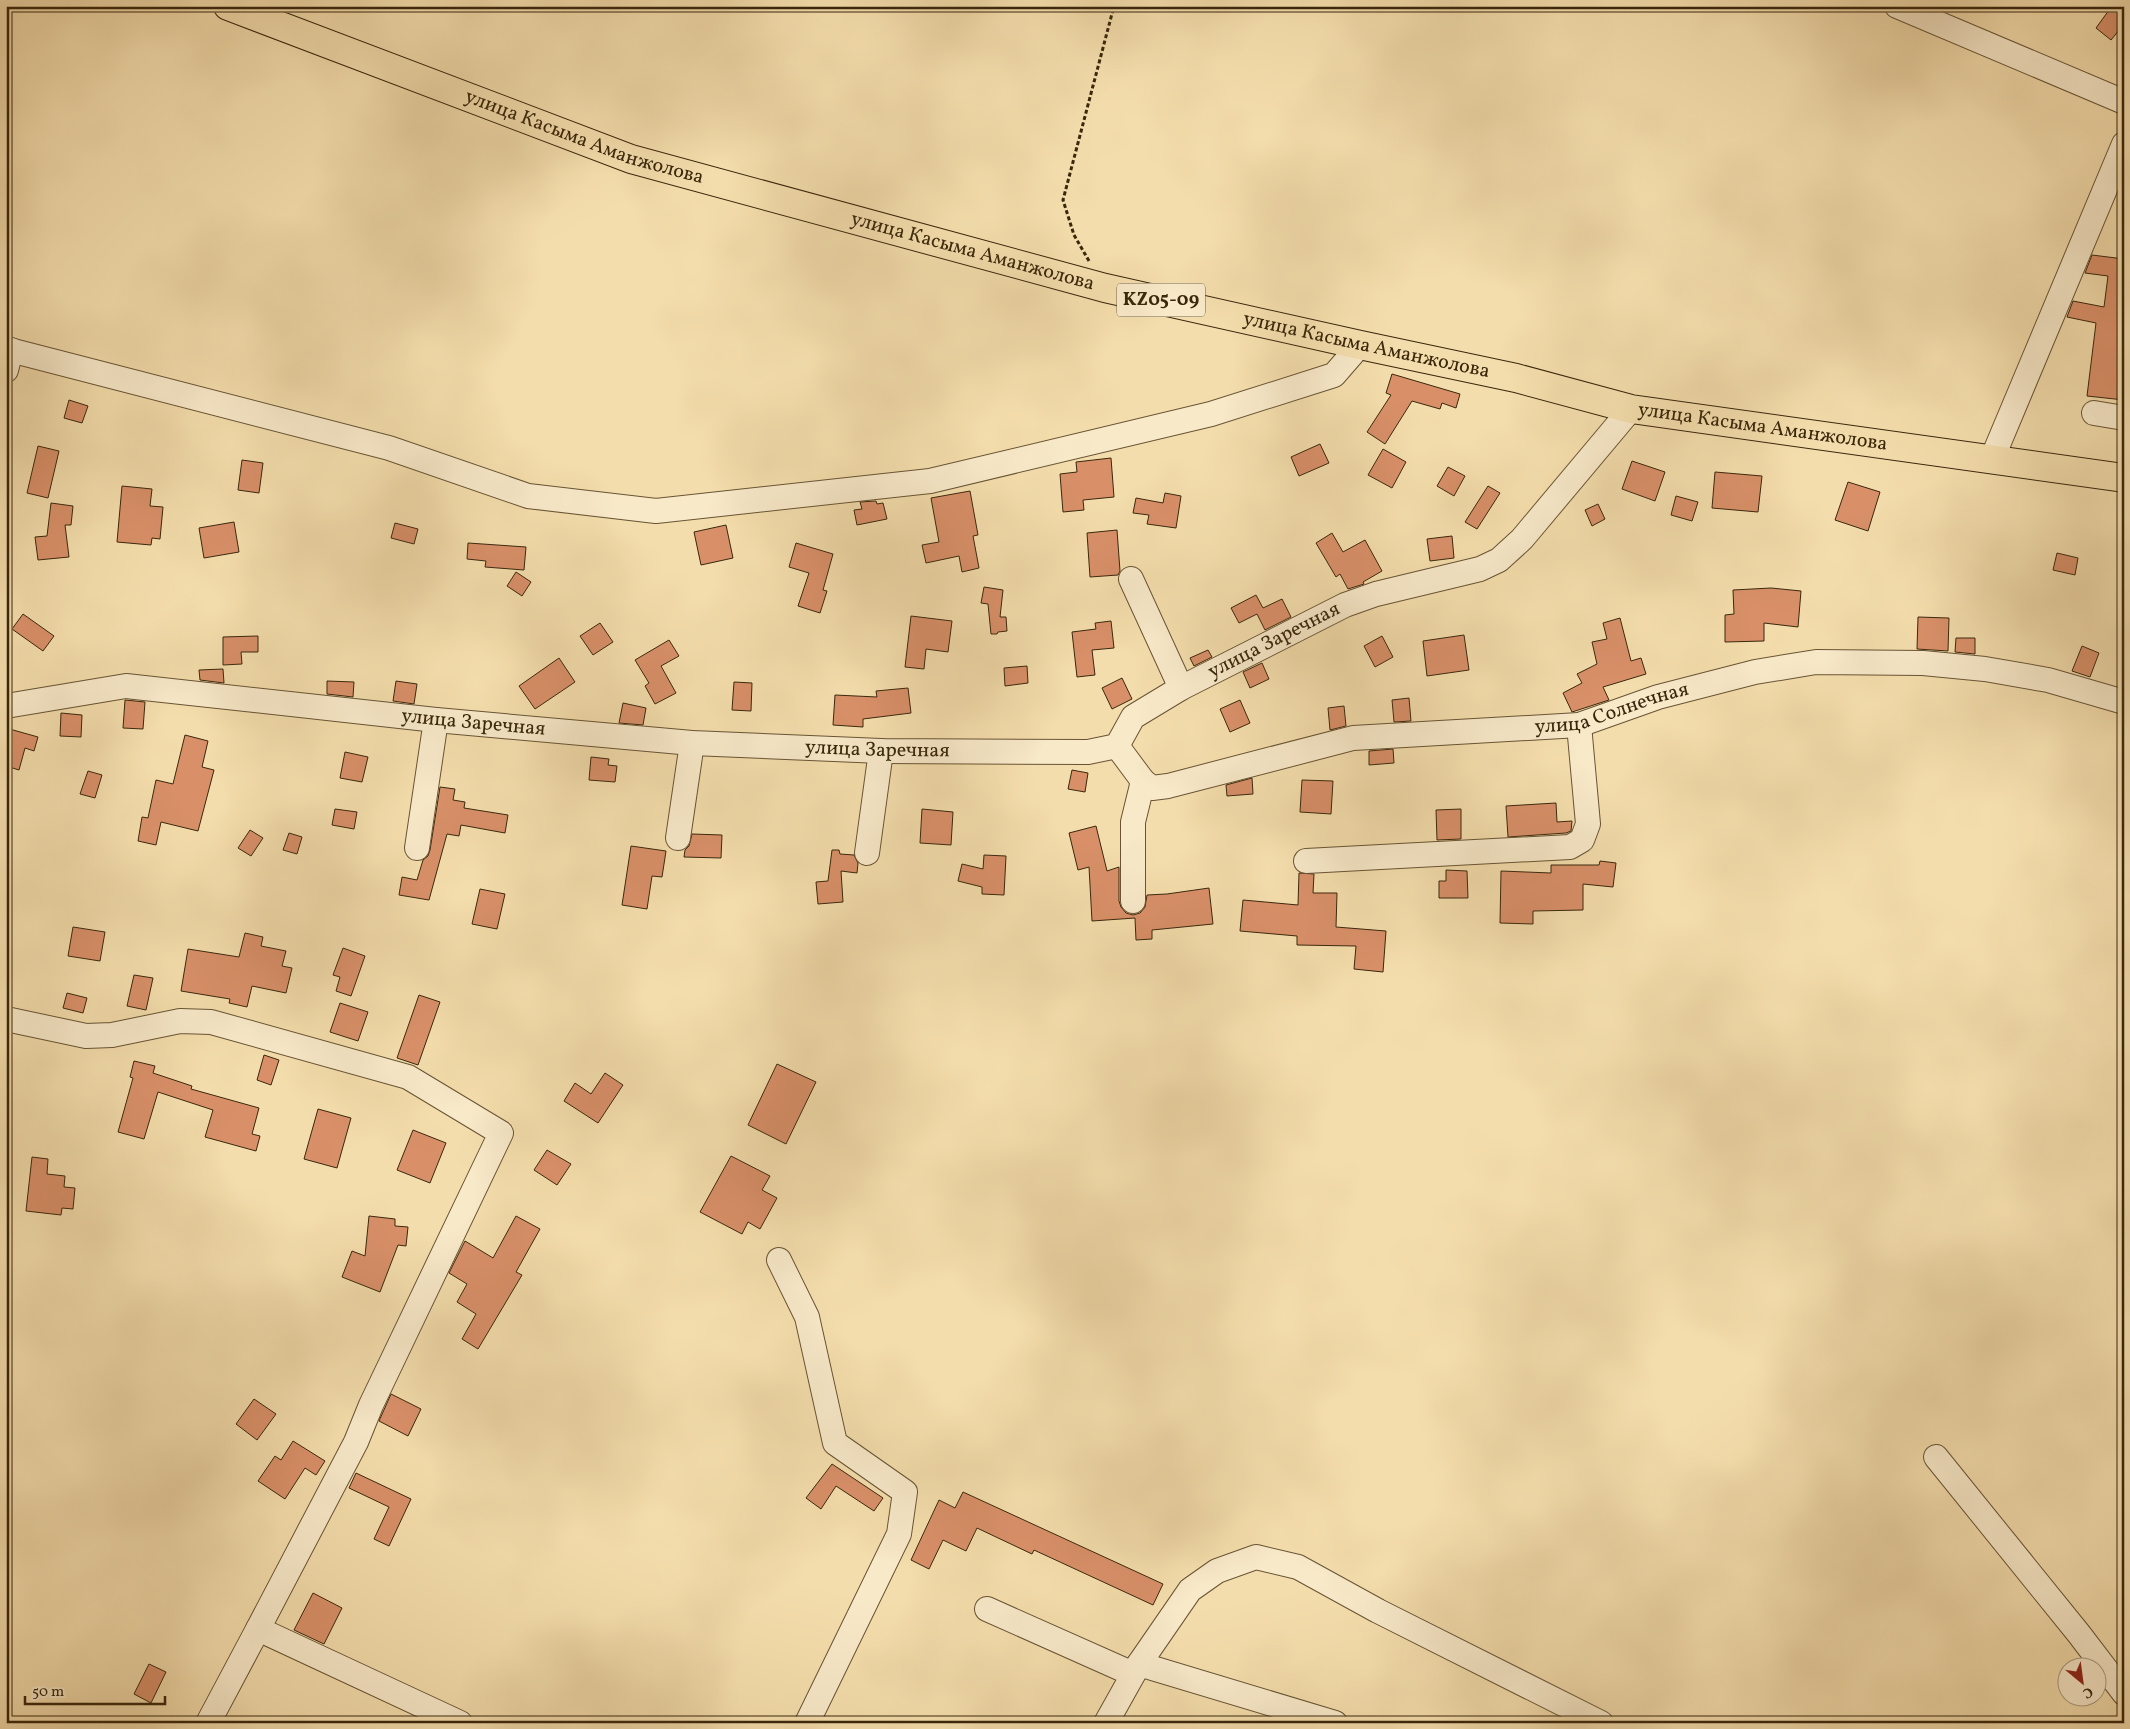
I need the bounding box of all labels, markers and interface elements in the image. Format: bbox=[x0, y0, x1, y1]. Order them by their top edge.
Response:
street label: улица Касыма Аманжолова bbox=[461, 83, 707, 192]
street label: улица Касыма Аманжолова bbox=[847, 205, 1098, 299]
road number: KZ05-09 bbox=[1117, 284, 1205, 316]
street label: улица Касыма Аманжолова bbox=[1240, 305, 1492, 386]
street label: улица Касыма Аманжолова bbox=[1636, 396, 1889, 459]
street label: улица Заречная bbox=[1203, 596, 1345, 686]
street label: улица Солнечная bbox=[1534, 676, 1692, 742]
street label: улица Заречная bbox=[400, 702, 547, 744]
street label: улица Заречная bbox=[804, 734, 950, 765]
north arrow bbox=[2058, 1656, 2108, 1706]
scale bar bbox=[25, 1674, 165, 1706]
text: 50 m bbox=[32, 1682, 64, 1703]
text: С bbox=[2079, 1682, 2096, 1703]

